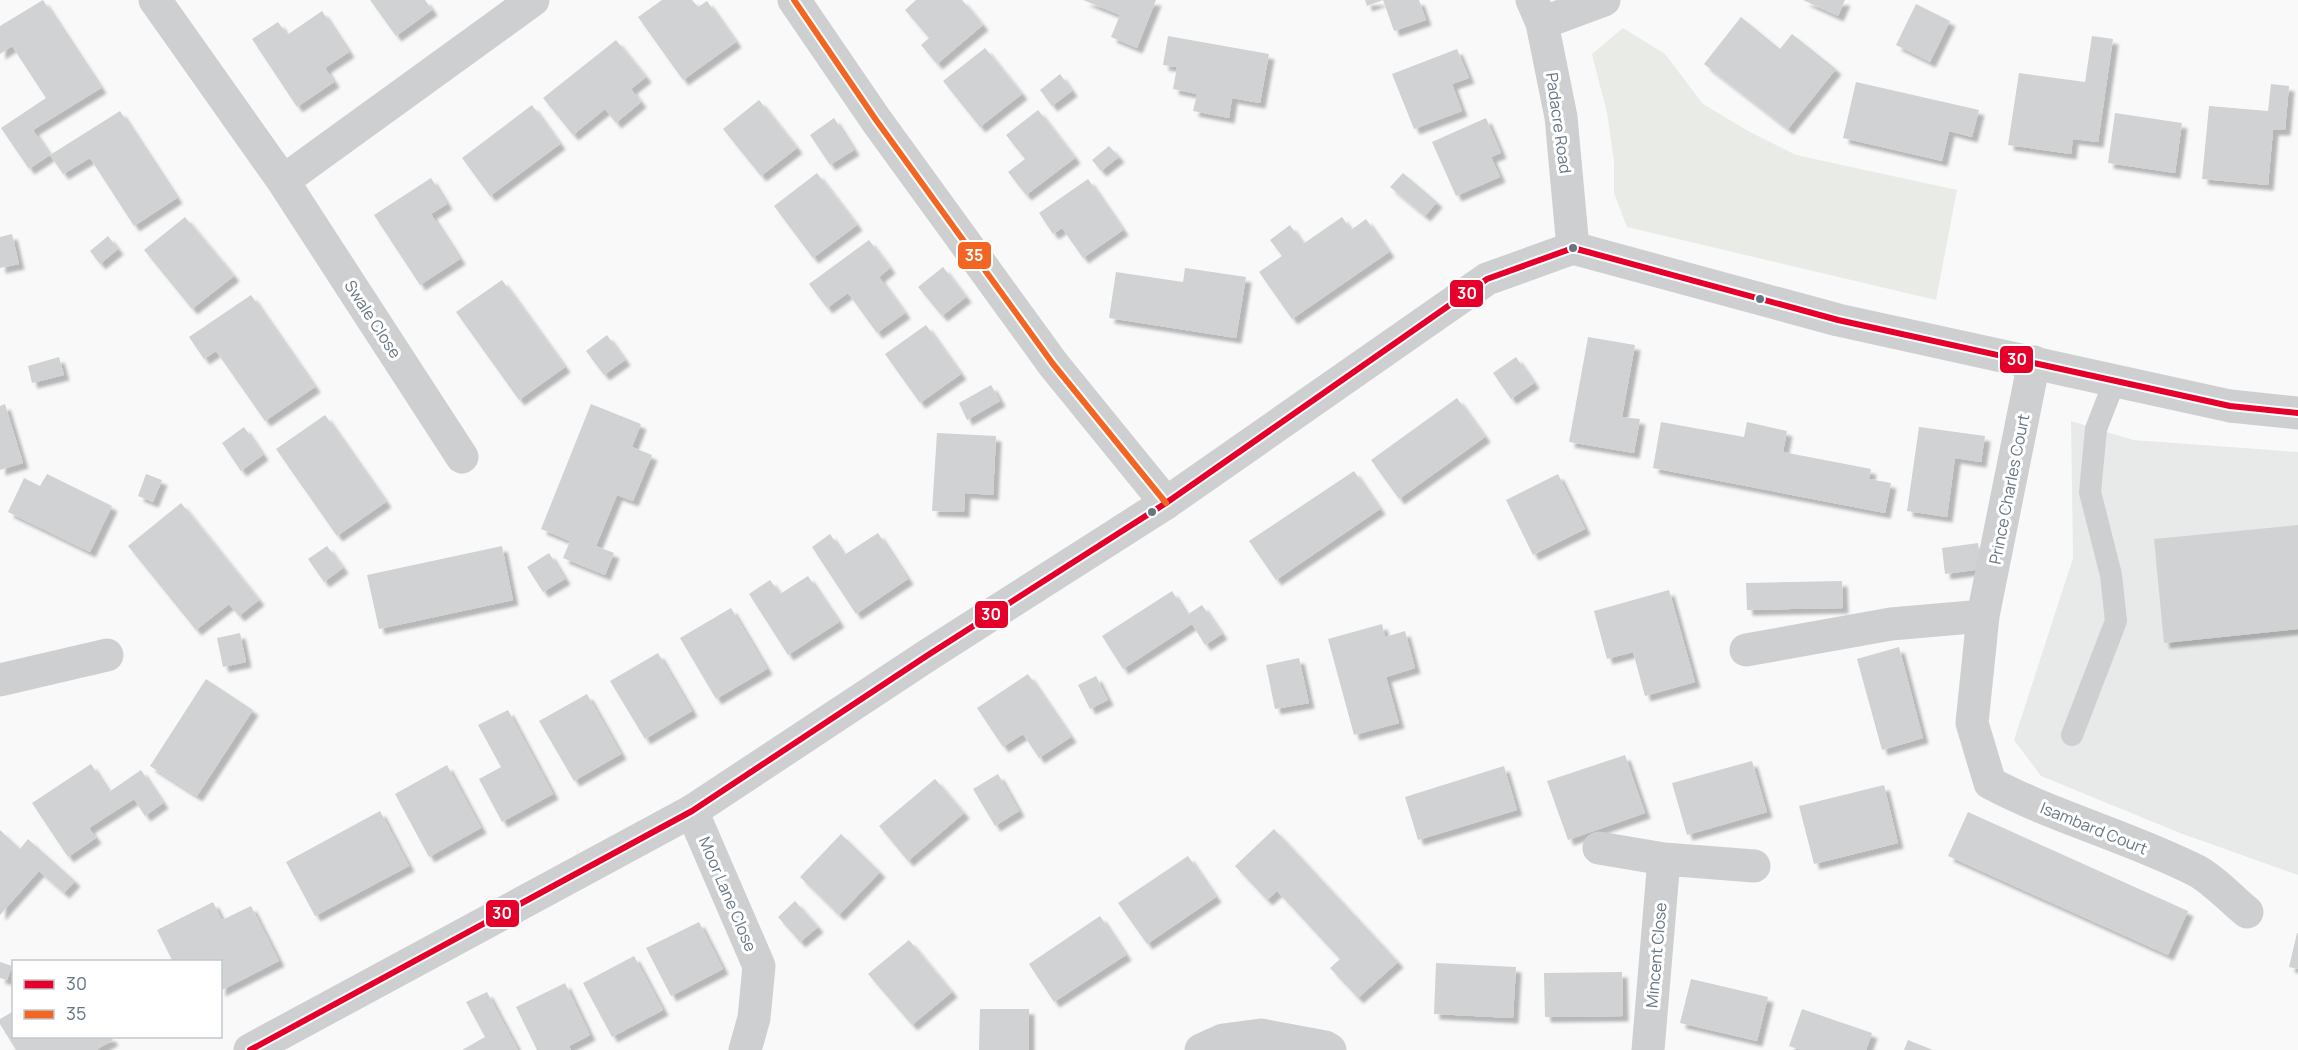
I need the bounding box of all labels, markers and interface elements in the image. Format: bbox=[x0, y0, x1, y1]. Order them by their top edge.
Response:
street label: Padacre Road bbox=[1541, 71, 1577, 175]
line badge: 35 bbox=[957, 241, 992, 270]
unlabelled marker bbox=[1567, 242, 1579, 254]
text: 35 bbox=[965, 244, 983, 266]
street label: Swale Close bbox=[339, 276, 407, 362]
line badge: 30 bbox=[1449, 279, 1484, 308]
text: 30 bbox=[1457, 282, 1477, 304]
unlabelled marker bbox=[1754, 293, 1766, 305]
line badge: 30 bbox=[1999, 345, 2034, 374]
text: 30 bbox=[2007, 348, 2027, 370]
street label: Prince Charles Court bbox=[1984, 412, 2034, 566]
unlabelled marker bbox=[1146, 506, 1158, 518]
line badge: 30 bbox=[974, 600, 1009, 629]
text: 30 bbox=[981, 603, 1001, 625]
street label: Isambard Court bbox=[2037, 796, 2151, 860]
street label: Moor Lane Close bbox=[694, 833, 762, 955]
line badge: 30 bbox=[485, 899, 520, 928]
street label: Mincent Close bbox=[1640, 901, 1672, 1009]
text: 30 bbox=[492, 902, 512, 924]
legend bbox=[12, 960, 222, 1038]
text: 30 bbox=[66, 971, 87, 995]
text: 35 bbox=[66, 1001, 86, 1025]

